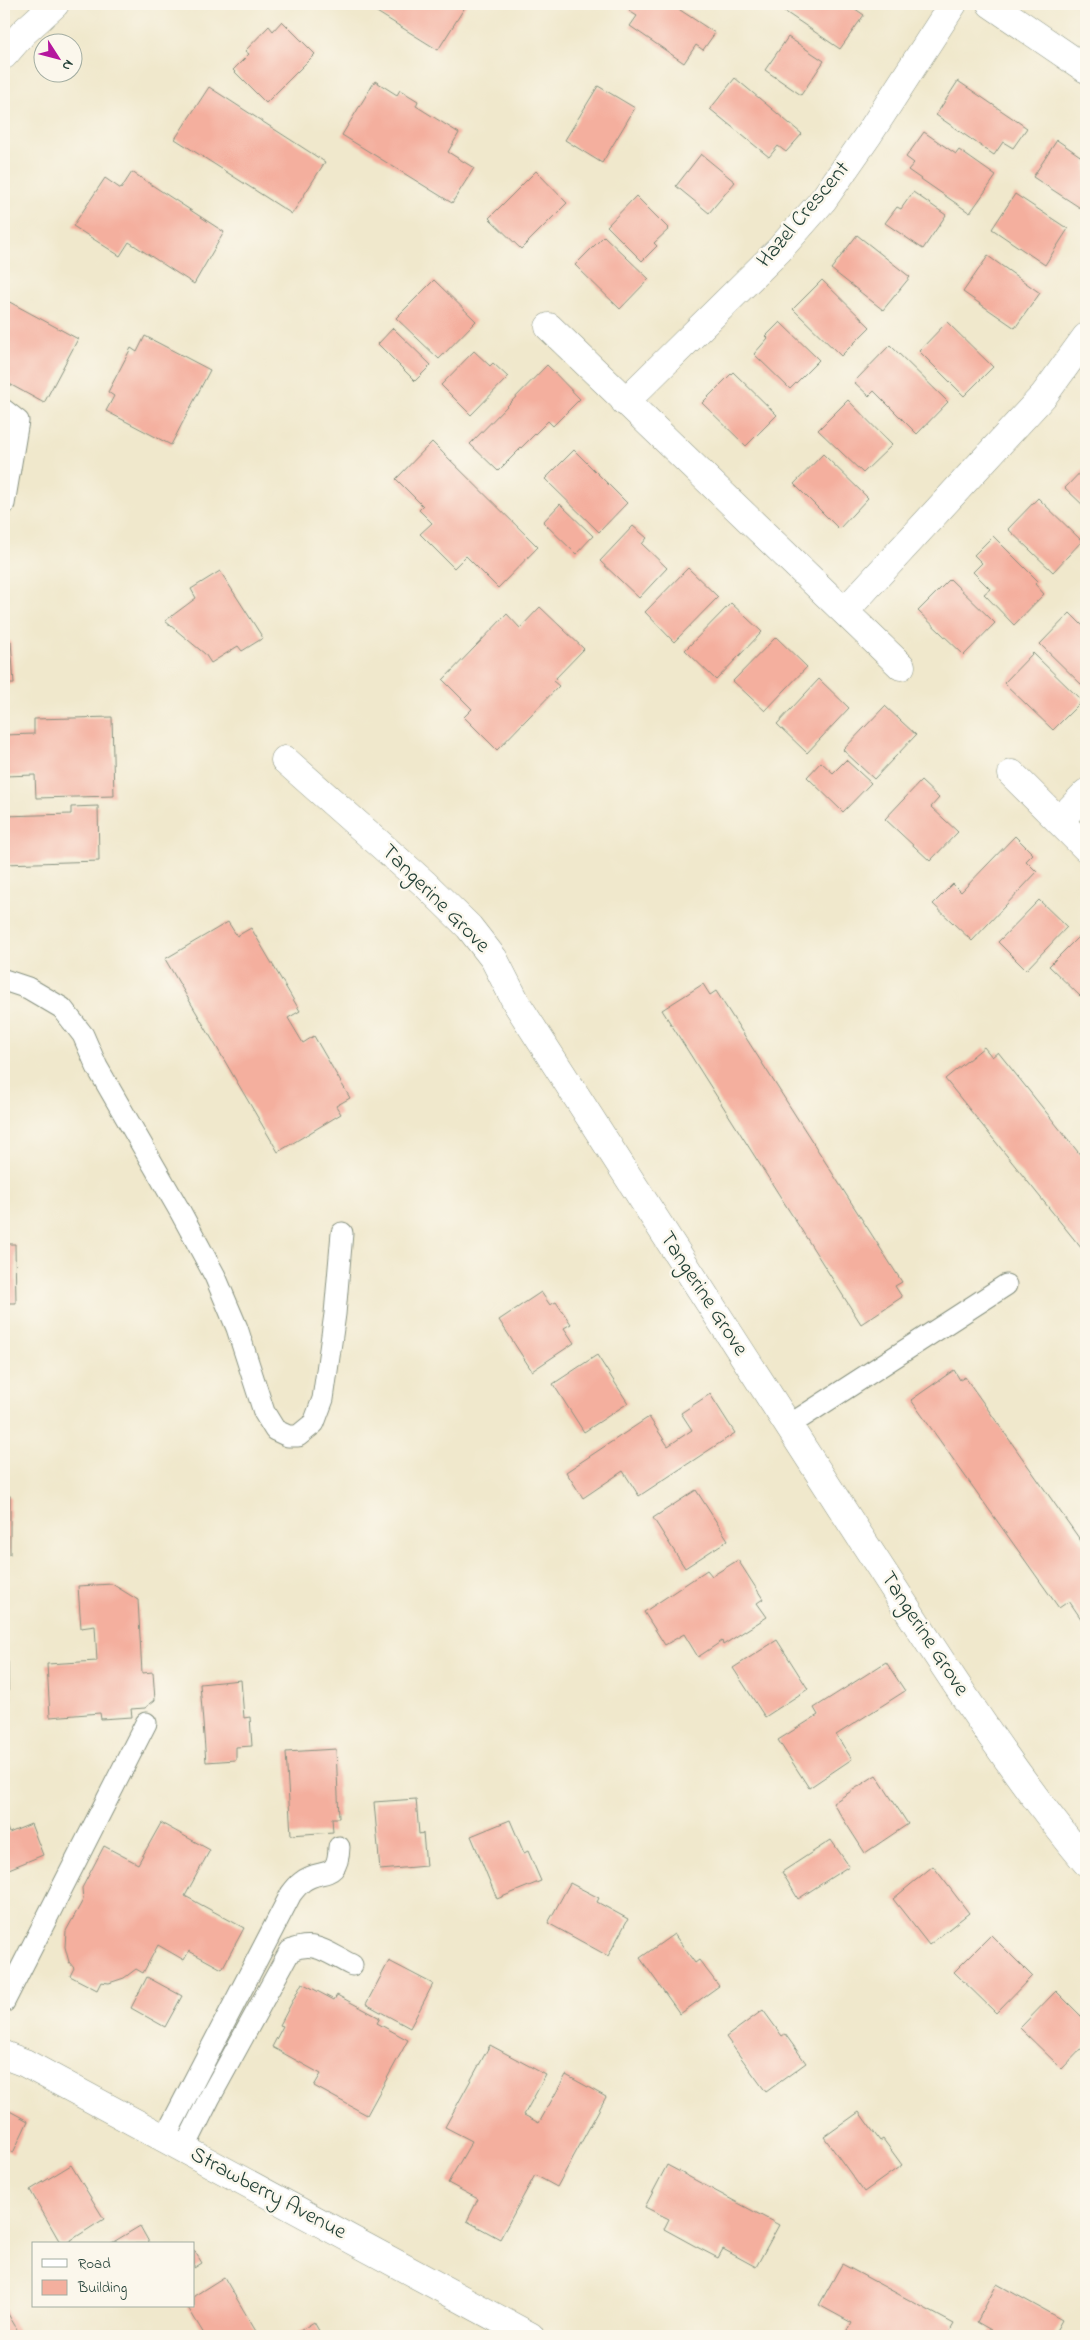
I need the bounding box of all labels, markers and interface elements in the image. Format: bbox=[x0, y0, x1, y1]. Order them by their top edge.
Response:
north arrow bbox=[32, 32, 82, 82]
text: N bbox=[56, 55, 79, 75]
street label: Hazel Crescent bbox=[750, 154, 859, 275]
street label: Tangerine Grove bbox=[372, 837, 497, 962]
street label: Tangerine Grove bbox=[650, 1225, 755, 1363]
street label: Tangerine Grove bbox=[871, 1565, 976, 1703]
street label: Strawberry Avenue bbox=[184, 2139, 352, 2250]
legend bbox=[32, 2242, 195, 2308]
text: Road bbox=[78, 2253, 111, 2275]
text: Building bbox=[77, 2277, 127, 2300]

